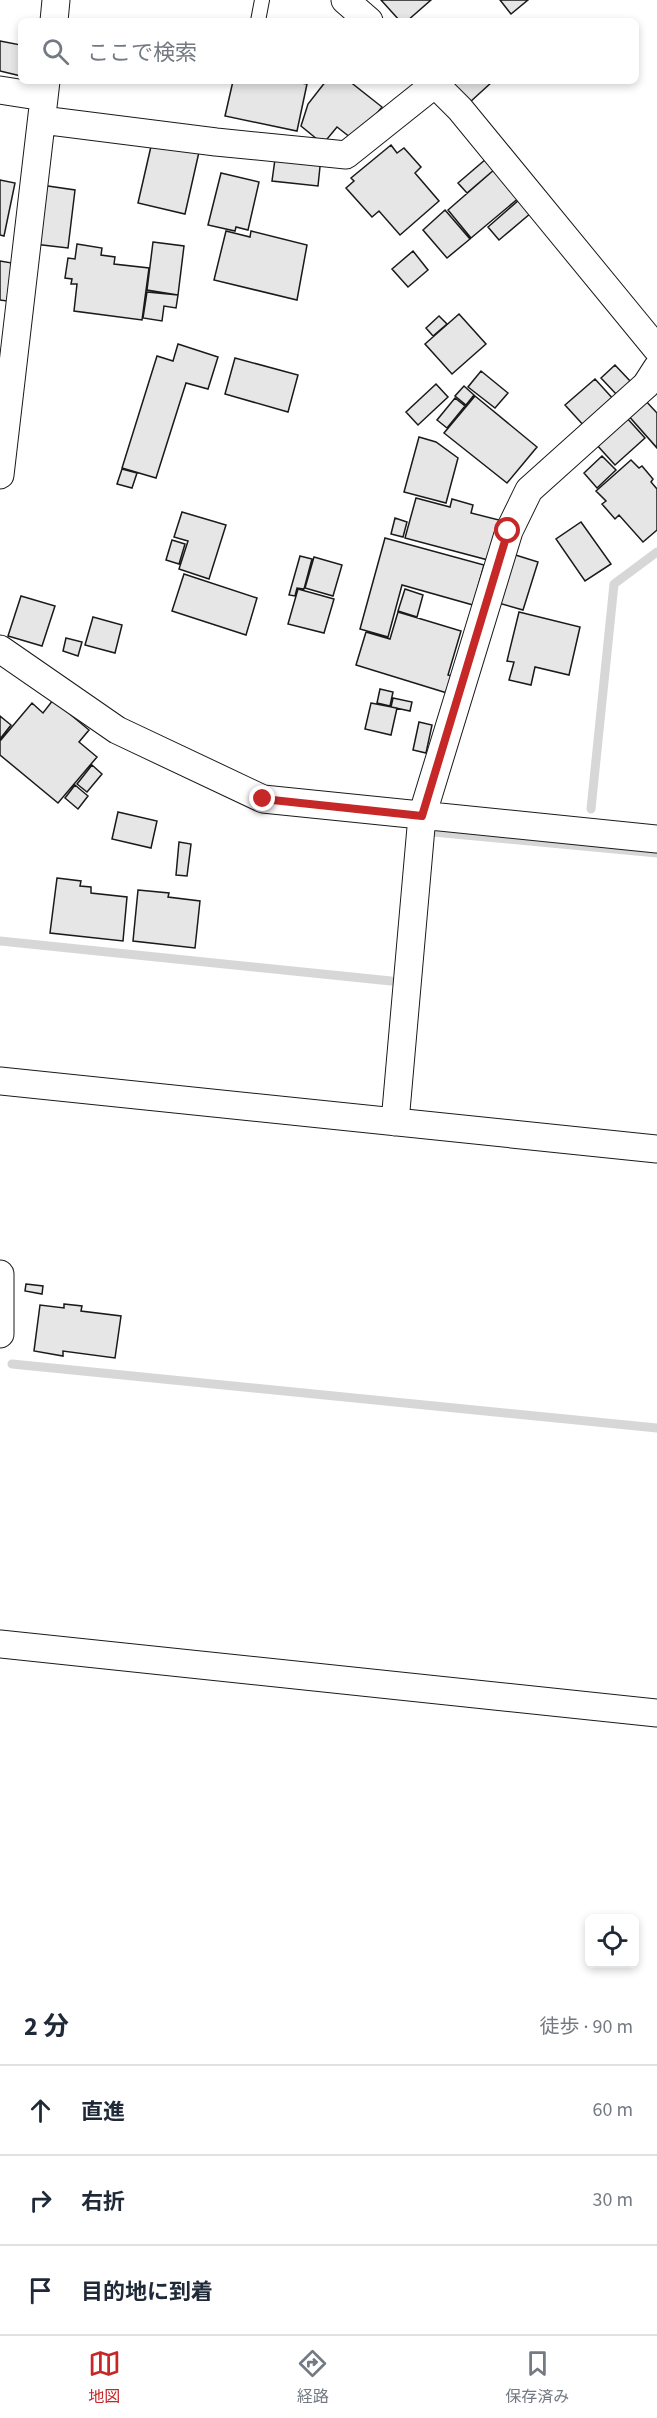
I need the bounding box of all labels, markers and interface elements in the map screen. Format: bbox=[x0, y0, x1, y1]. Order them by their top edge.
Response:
search box bbox=[18, 18, 639, 84]
icon: search bbox=[39, 35, 72, 68]
text: ここで検索 bbox=[87, 37, 197, 69]
route start bbox=[494, 517, 520, 543]
route end bbox=[249, 785, 275, 811]
map controls bbox=[585, 1914, 639, 1968]
button: locate bbox=[585, 1914, 639, 1968]
text: 2 分 bbox=[24, 2008, 69, 2045]
text: 徒歩 · 90 m bbox=[540, 2013, 633, 2041]
icon: ahead bbox=[24, 2094, 57, 2127]
text: 直進 bbox=[81, 2096, 125, 2128]
text: 60 m bbox=[593, 2096, 633, 2124]
icon: right bbox=[24, 2184, 57, 2217]
text: 右折 bbox=[81, 2186, 125, 2218]
text: 30 m bbox=[593, 2186, 633, 2214]
icon: arrive bbox=[24, 2274, 57, 2307]
text: 目的地に到着 bbox=[81, 2276, 213, 2308]
tab: 地図 bbox=[88, 2347, 121, 2408]
tab: 経路 bbox=[296, 2347, 329, 2408]
tab: 保存済み bbox=[505, 2347, 569, 2408]

